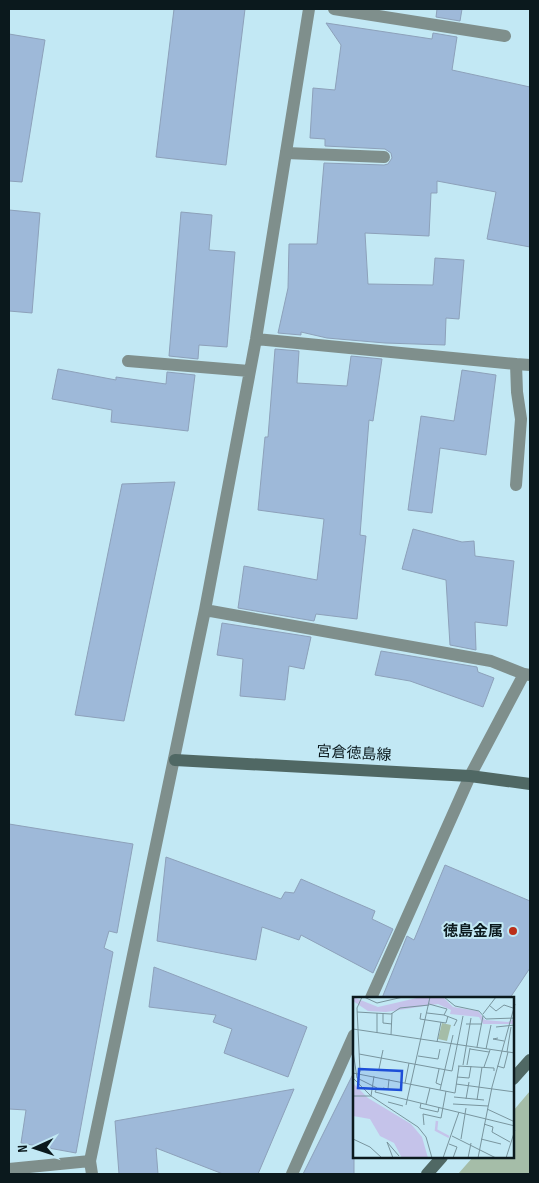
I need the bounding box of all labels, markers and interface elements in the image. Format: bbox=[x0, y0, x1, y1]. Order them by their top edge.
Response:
street label: 宮倉徳島線 bbox=[316, 742, 392, 765]
place label: 徳島金属 bbox=[443, 922, 503, 941]
marker: 徳島金属 bbox=[507, 925, 519, 937]
inset map bbox=[353, 997, 514, 1158]
north arrow bbox=[10, 1123, 60, 1173]
text: N bbox=[14, 1144, 31, 1153]

